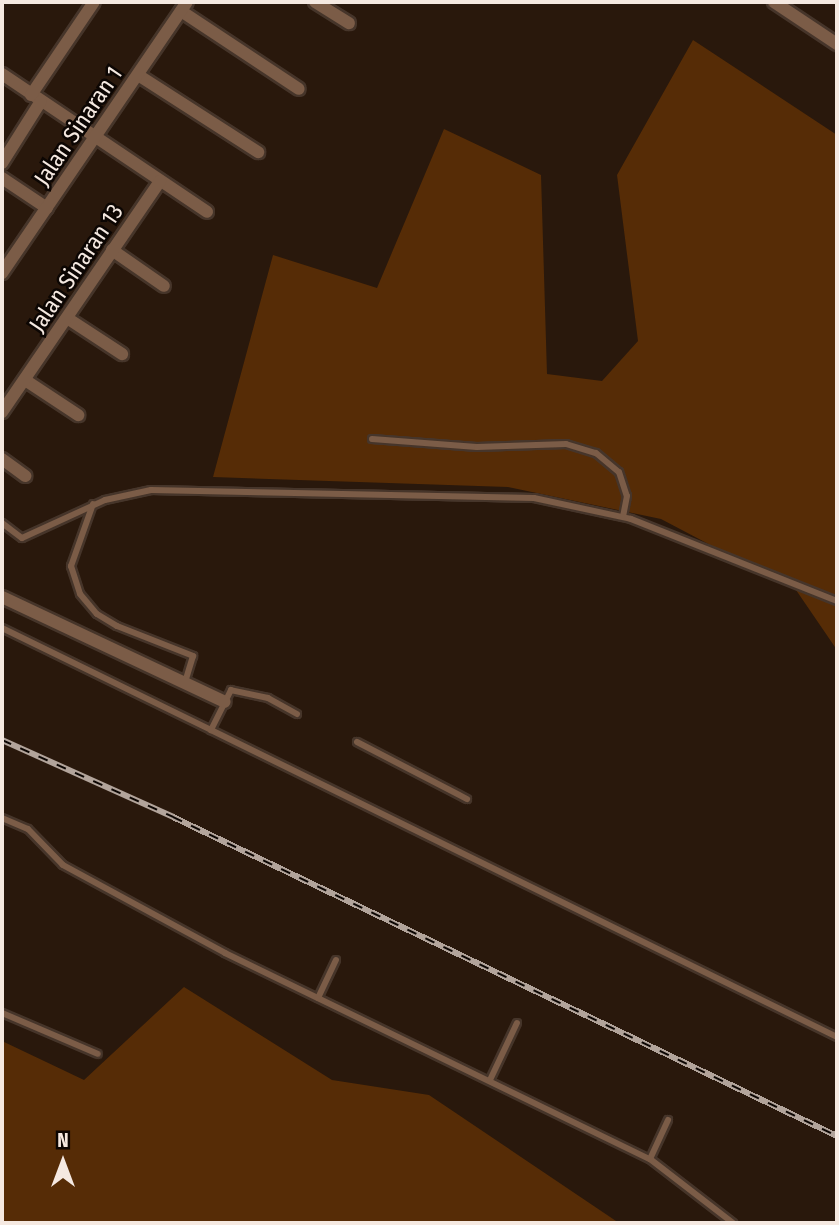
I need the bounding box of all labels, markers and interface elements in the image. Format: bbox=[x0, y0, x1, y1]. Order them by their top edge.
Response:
street label: Jalan Sinaran 1 bbox=[28, 61, 128, 191]
street label: Jalan Sinaran 13 bbox=[23, 199, 129, 337]
north arrow bbox=[28, 1127, 98, 1197]
text: N bbox=[57, 1129, 69, 1152]

